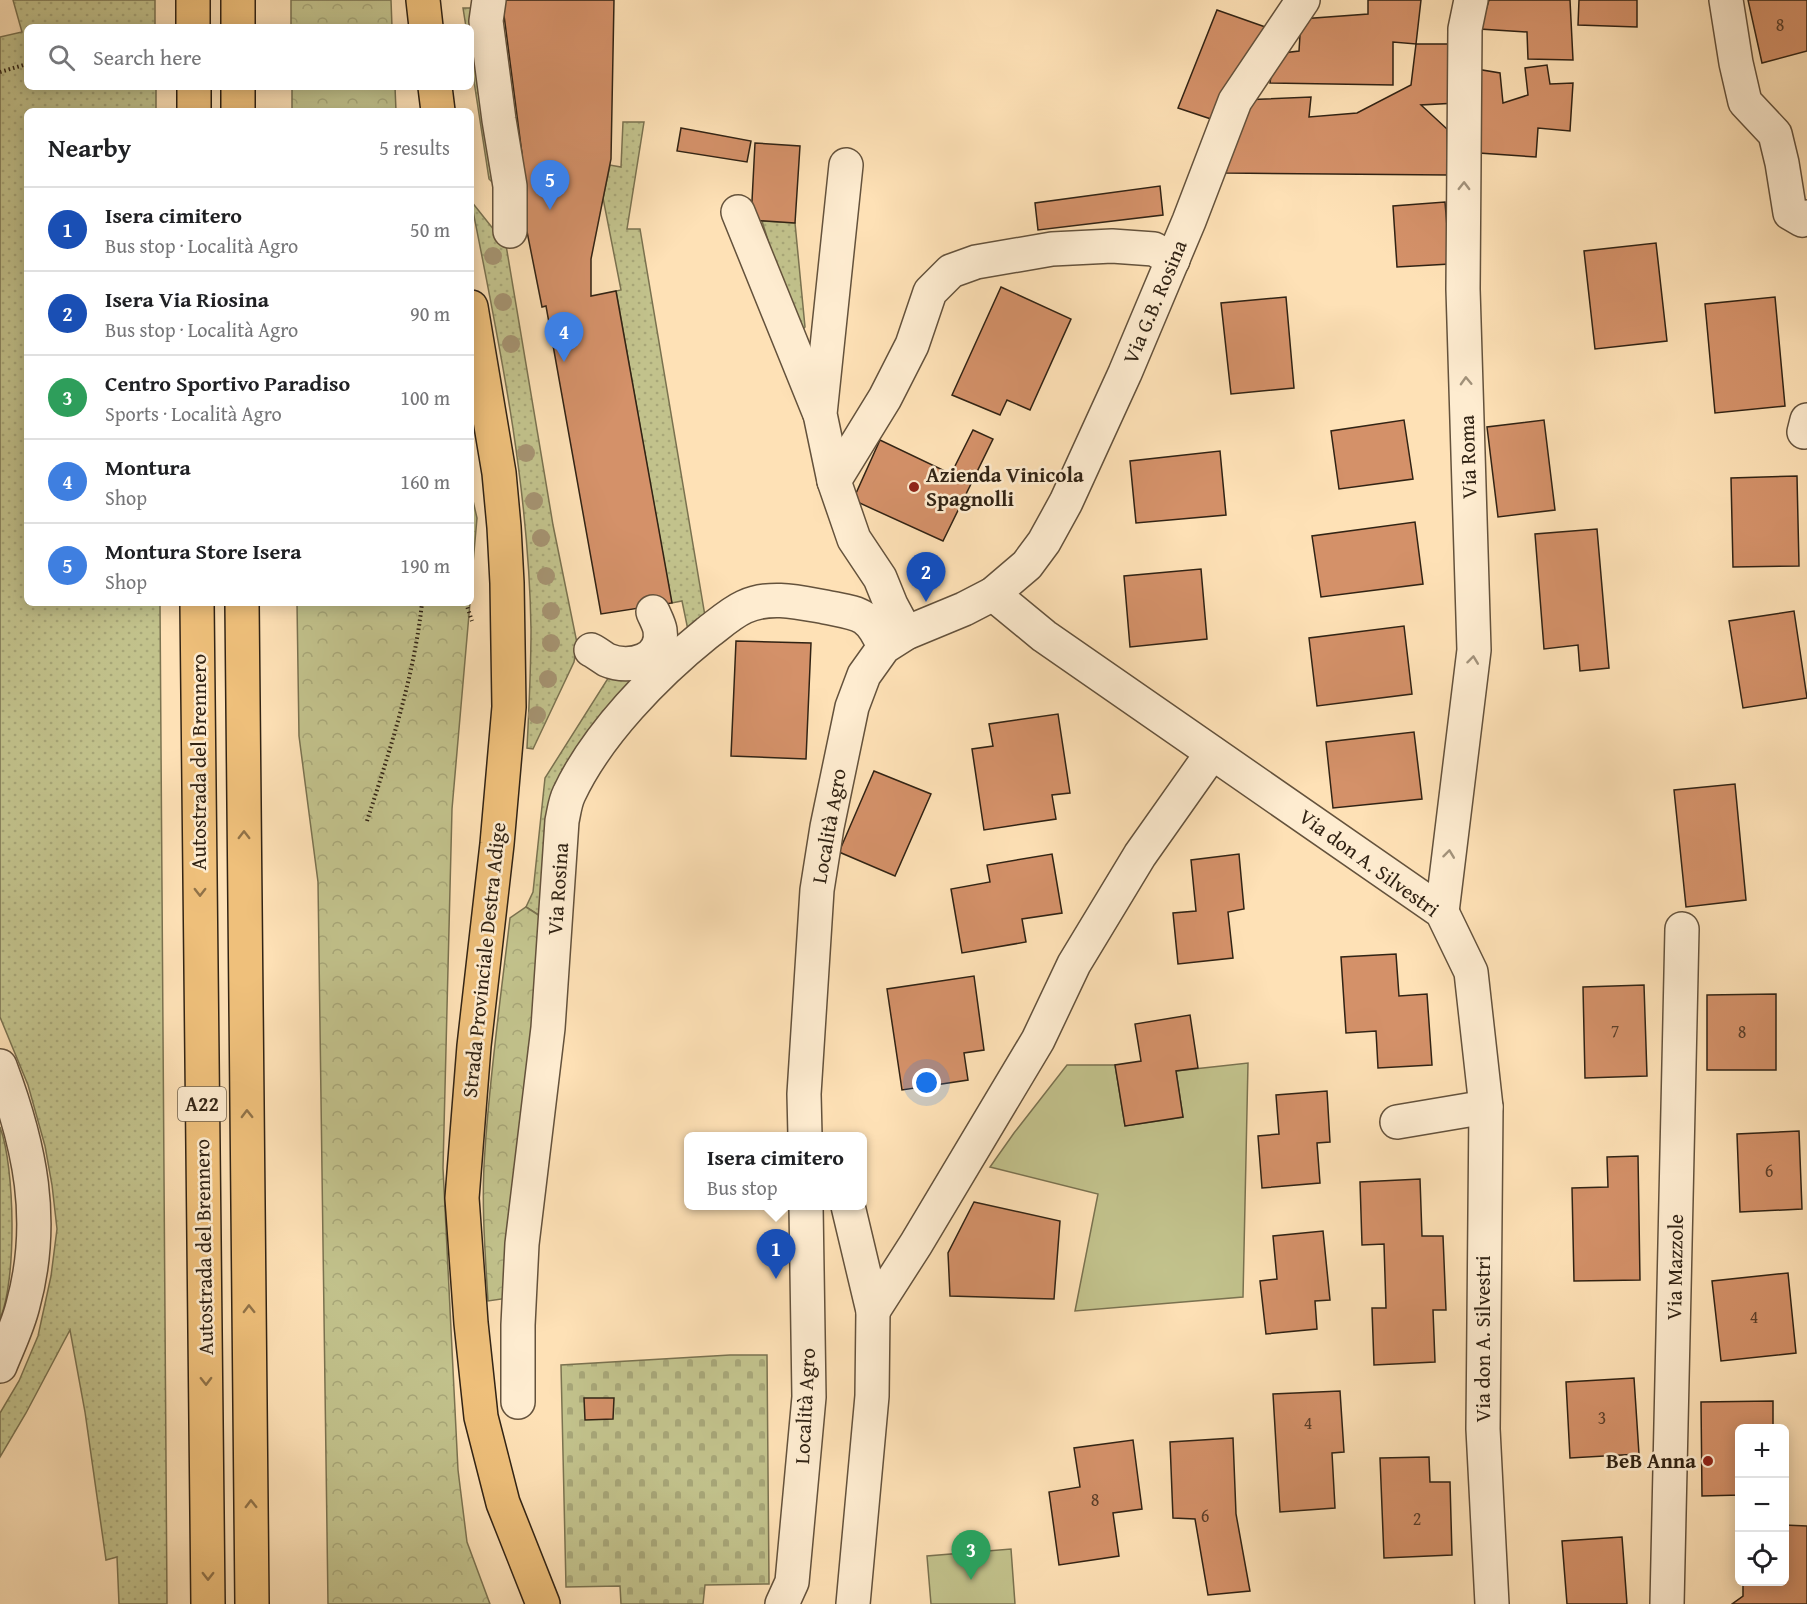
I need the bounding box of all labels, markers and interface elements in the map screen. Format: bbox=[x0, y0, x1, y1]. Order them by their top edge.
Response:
house number: 8 bbox=[1776, 11, 1784, 38]
search box bbox=[24, 24, 474, 90]
icon: search bbox=[45, 41, 78, 74]
text: Search here bbox=[93, 41, 202, 73]
text: Nearby bbox=[48, 128, 131, 167]
text: 5 results bbox=[379, 133, 450, 162]
pin: 5 bbox=[530, 160, 570, 210]
one-way arrow bbox=[1458, 182, 1470, 191]
text: Isera cimitero bbox=[105, 199, 242, 231]
text: 1 bbox=[62, 215, 73, 244]
text: 50 m bbox=[410, 215, 450, 244]
text: Bus stop · Località Agro bbox=[105, 231, 298, 260]
street label: Via G.B. Rosina bbox=[1114, 235, 1195, 369]
text: Isera Via Riosina bbox=[105, 283, 269, 315]
text: 2 bbox=[62, 299, 73, 328]
text: 90 m bbox=[410, 299, 450, 328]
pin: 4 bbox=[544, 312, 584, 362]
text: Bus stop · Località Agro bbox=[105, 315, 298, 344]
text: Centro Sportivo Paradiso bbox=[105, 367, 350, 399]
one-way arrow bbox=[1459, 377, 1472, 386]
text: 3 bbox=[62, 383, 73, 412]
text: 100 m bbox=[400, 383, 450, 412]
text: Sports · Località Agro bbox=[105, 399, 282, 428]
street label: Via Roma bbox=[1451, 414, 1484, 500]
text: Montura bbox=[105, 451, 191, 483]
place label: Azienda Vinicola Spagnolli bbox=[926, 459, 1084, 514]
text: 4 bbox=[62, 467, 73, 496]
text: 160 m bbox=[400, 467, 450, 496]
marker: Azienda Vinicola Spagnolli bbox=[907, 480, 921, 494]
text: Shop bbox=[105, 483, 147, 512]
text: Montura Store Isera bbox=[105, 535, 301, 567]
text: 5 bbox=[62, 551, 73, 580]
text: 190 m bbox=[400, 551, 450, 580]
pin: 2 bbox=[906, 552, 946, 602]
text: Shop bbox=[105, 567, 147, 596]
street label: Autostrada del Brennero bbox=[183, 654, 214, 870]
one-way arrow bbox=[1466, 656, 1479, 665]
street label: Località Agro bbox=[803, 766, 854, 886]
street label: Via don A. Silvestri bbox=[1293, 801, 1446, 924]
street label: Strada Provinciale Destra Adige bbox=[454, 821, 513, 1099]
one-way arrow bbox=[238, 830, 250, 839]
street label: Via Rosina bbox=[539, 841, 576, 936]
one-way arrow bbox=[1443, 849, 1455, 858]
one-way arrow bbox=[194, 888, 206, 897]
house number: 7 bbox=[1611, 1017, 1619, 1044]
house number: 8 bbox=[1738, 1018, 1746, 1045]
your location bbox=[912, 1068, 941, 1097]
road number: A22 bbox=[178, 1087, 226, 1121]
one-way arrow bbox=[241, 1109, 253, 1118]
popup bbox=[684, 1132, 867, 1210]
street label: Autostrada del Brennero bbox=[186, 1139, 221, 1355]
text: Isera cimitero bbox=[707, 1141, 844, 1173]
house number: 6 bbox=[1765, 1157, 1773, 1184]
text: Bus stop bbox=[707, 1173, 778, 1202]
street label: Via Mazzole bbox=[1658, 1213, 1691, 1320]
pin: 1 bbox=[756, 1230, 796, 1279]
street label: Via don A. Silvestri bbox=[1467, 1255, 1498, 1423]
house number: 4 bbox=[1750, 1303, 1758, 1330]
one-way arrow bbox=[243, 1304, 255, 1313]
street label: Località Agro bbox=[786, 1347, 823, 1465]
one-way arrow bbox=[200, 1377, 212, 1386]
house number: 3 bbox=[1598, 1404, 1606, 1431]
house number: 4 bbox=[1304, 1409, 1312, 1436]
map controls bbox=[1735, 1424, 1789, 1586]
button: + bbox=[1735, 1424, 1789, 1478]
place label: BeB Anna bbox=[1606, 1445, 1696, 1476]
marker: BeB Anna bbox=[1701, 1454, 1715, 1468]
button: − bbox=[1735, 1478, 1789, 1532]
house number: 8 bbox=[1091, 1486, 1099, 1513]
one-way arrow bbox=[245, 1499, 258, 1508]
house number: 6 bbox=[1201, 1502, 1209, 1529]
house number: 2 bbox=[1413, 1505, 1421, 1532]
pin: 3 bbox=[952, 1530, 990, 1580]
button: locate bbox=[1735, 1532, 1789, 1586]
one-way arrow bbox=[202, 1572, 214, 1581]

